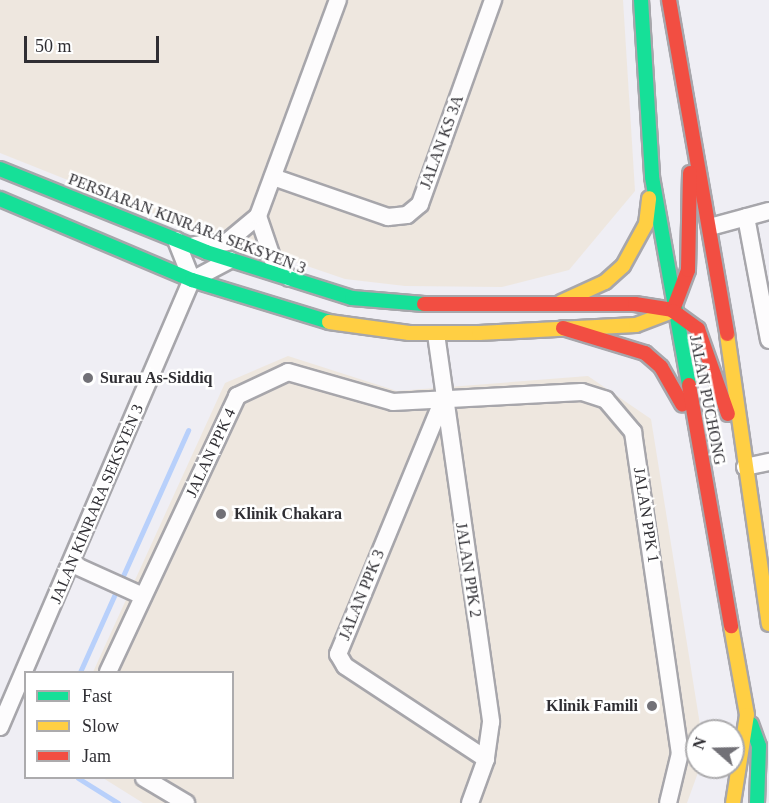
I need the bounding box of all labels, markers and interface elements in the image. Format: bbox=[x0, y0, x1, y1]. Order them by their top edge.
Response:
scale bar bbox=[27, 24, 162, 62]
text: 50 m bbox=[35, 36, 72, 56]
street label: JALAN KS 3A bbox=[416, 93, 468, 191]
street label: PERSIARAN KINRARA SEKSYEN 3 bbox=[66, 170, 308, 278]
street label: JALAN PUCHONG bbox=[685, 333, 729, 467]
place label: Surau As-Siddiq bbox=[100, 368, 228, 388]
marker: Surau As-Siddiq bbox=[81, 371, 95, 385]
street label: JALAN KINRARA SEKSYEN 3 bbox=[46, 402, 148, 606]
street label: JALAN PPK 4 bbox=[182, 405, 240, 501]
street label: JALAN PPK 1 bbox=[629, 466, 663, 564]
place label: Klinik Chakara bbox=[234, 504, 356, 524]
marker: Klinik Chakara bbox=[212, 505, 230, 523]
street label: JALAN PPK 2 bbox=[451, 521, 485, 619]
street label: JALAN PPK 3 bbox=[335, 546, 389, 644]
legend bbox=[24, 671, 234, 779]
text: Fast bbox=[82, 686, 112, 706]
place label: Klinik Famili bbox=[533, 696, 638, 716]
marker: Klinik Famili bbox=[643, 697, 661, 715]
text: Slow bbox=[82, 716, 119, 736]
north arrow bbox=[685, 719, 745, 779]
text: N bbox=[690, 735, 709, 752]
text: Jam bbox=[82, 746, 111, 766]

